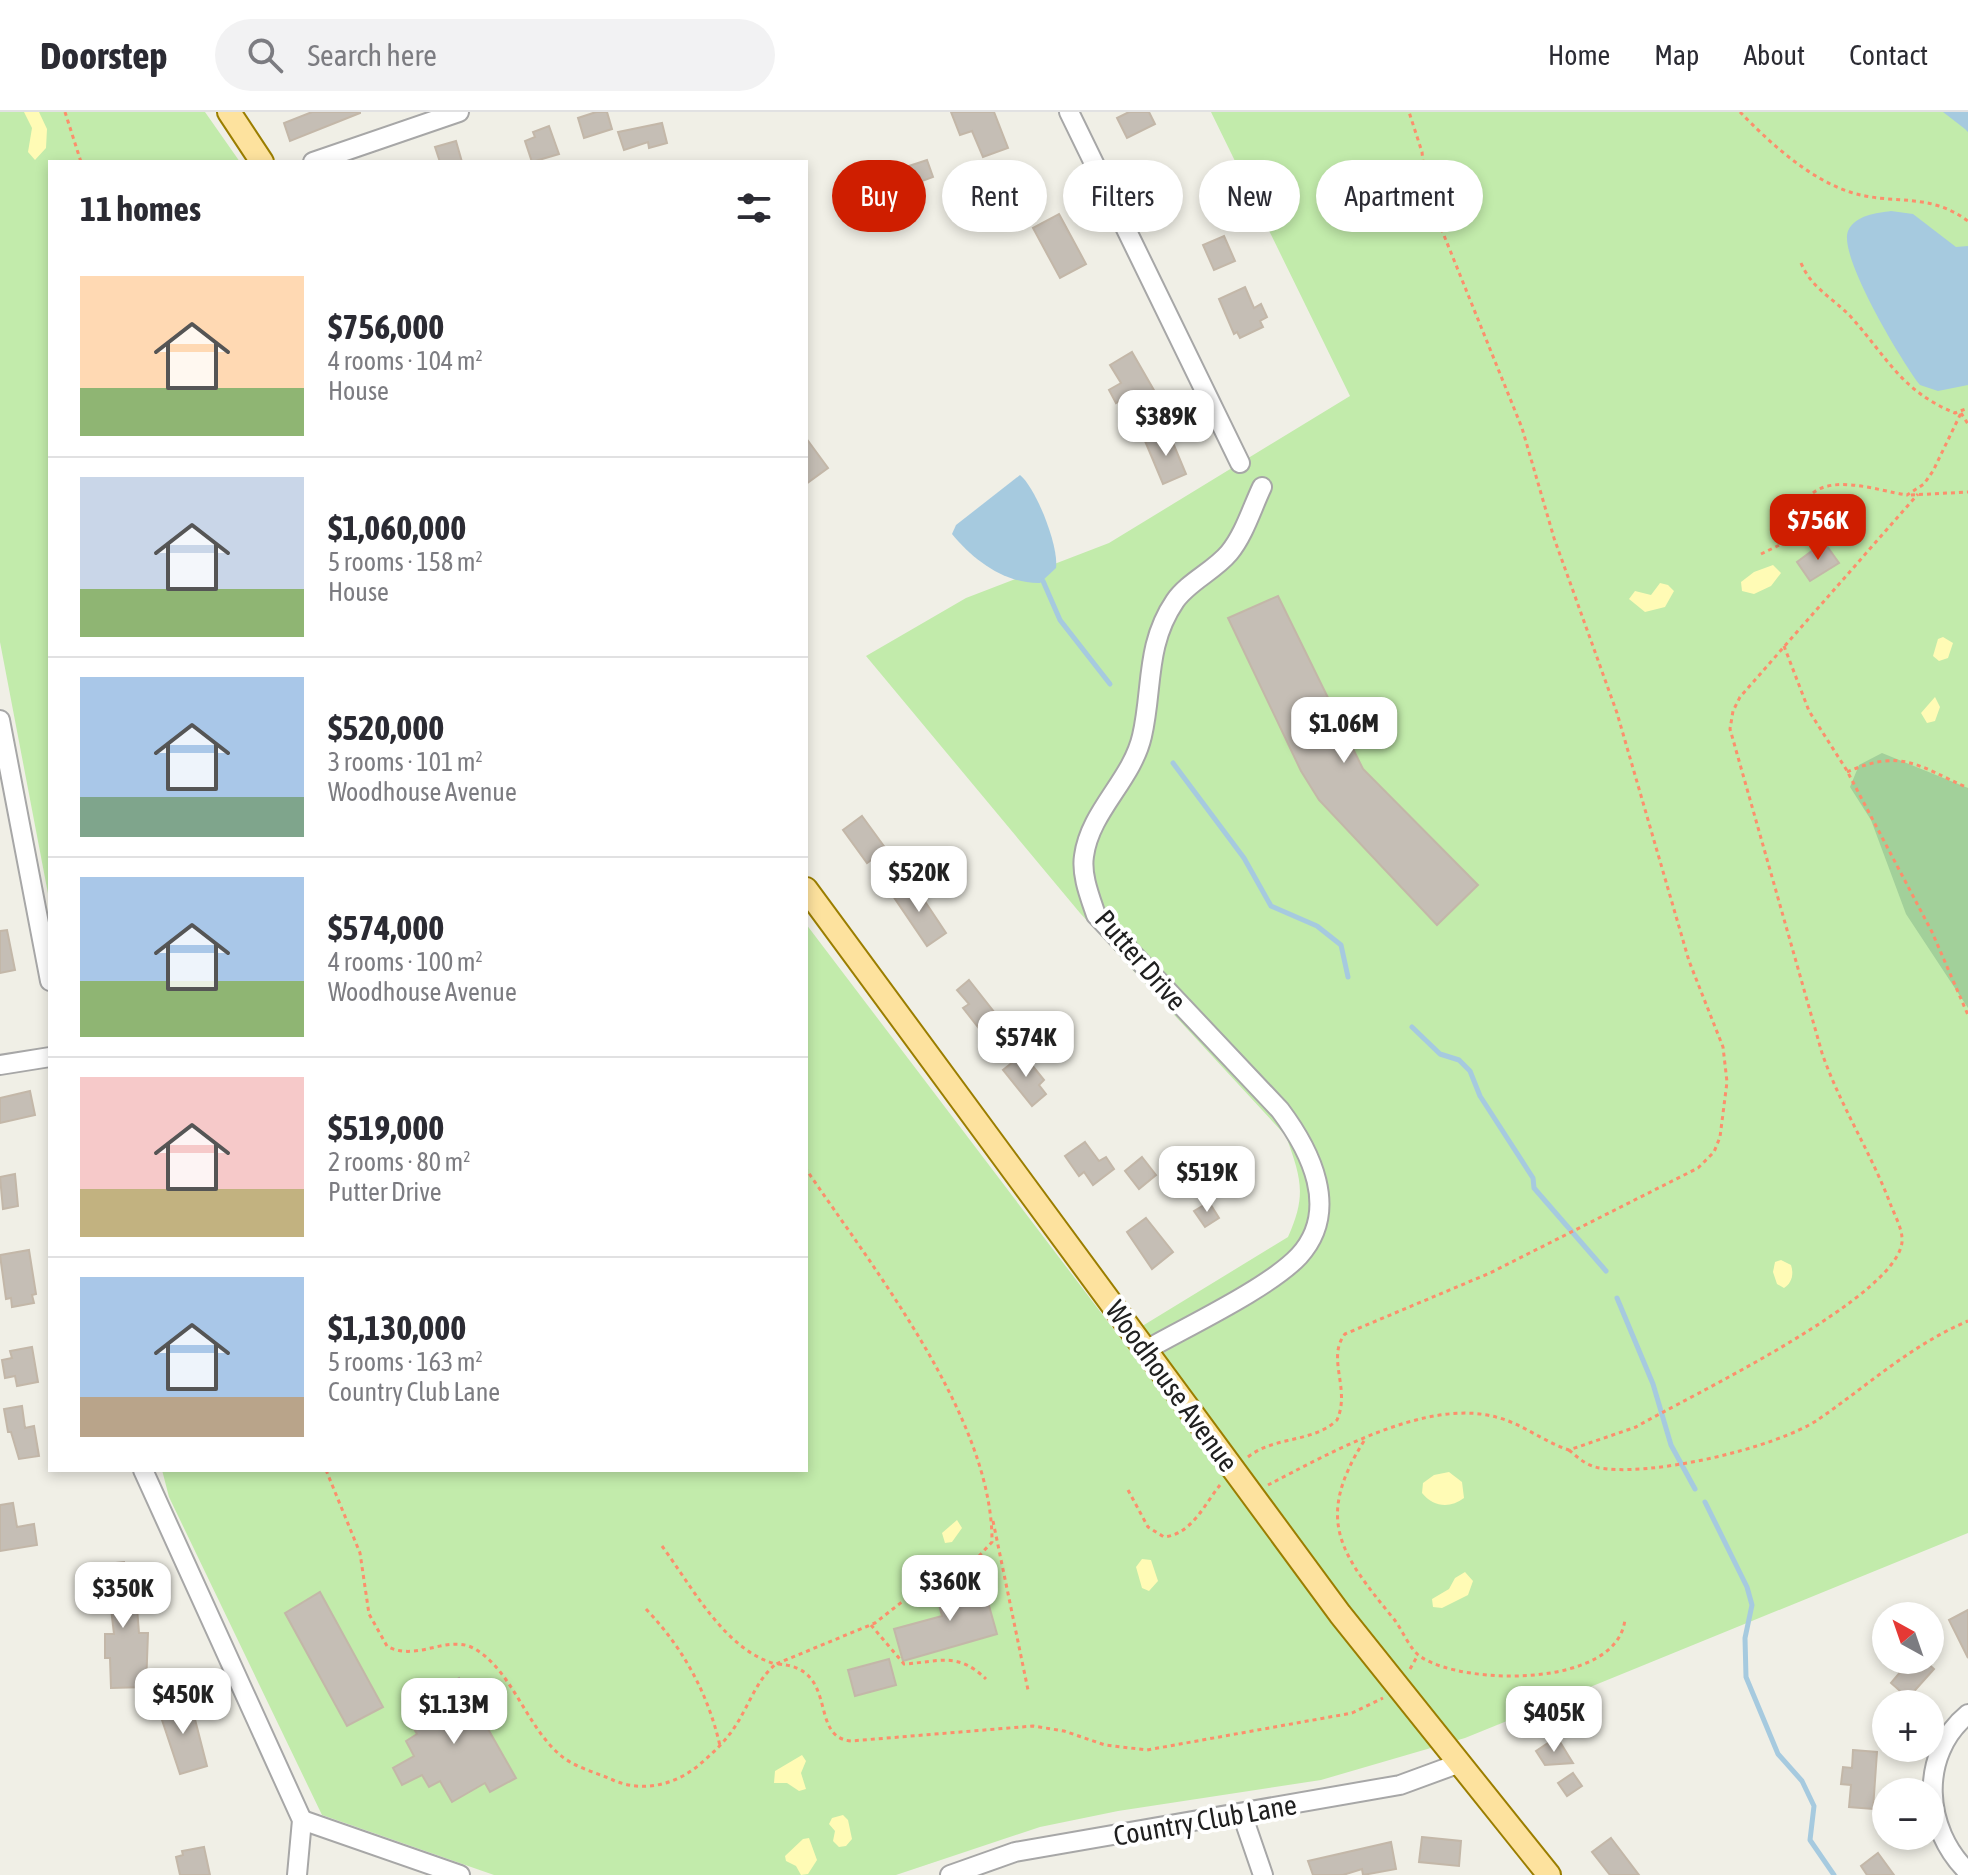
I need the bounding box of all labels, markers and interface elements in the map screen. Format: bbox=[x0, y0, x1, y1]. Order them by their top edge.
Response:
search box bbox=[215, 19, 775, 91]
icon: search bbox=[243, 33, 287, 77]
text: Doorstep bbox=[40, 34, 167, 77]
text: Search here bbox=[307, 38, 437, 72]
text: Home bbox=[1548, 39, 1610, 71]
text: Map bbox=[1654, 39, 1699, 71]
text: About bbox=[1743, 39, 1805, 71]
text: Contact bbox=[1849, 39, 1928, 71]
chip: Buy bbox=[832, 160, 926, 232]
chip: Rent bbox=[942, 160, 1047, 232]
chip: Filters bbox=[1063, 160, 1183, 232]
chip: New bbox=[1199, 160, 1300, 232]
chip: Apartment bbox=[1316, 160, 1483, 232]
icon: filters bbox=[732, 186, 776, 230]
text: 11 homes bbox=[80, 189, 201, 228]
text: $756,000 bbox=[328, 307, 444, 346]
icon: home bbox=[144, 308, 240, 404]
text: 4 rooms · 104 m² bbox=[328, 346, 483, 376]
text: House bbox=[328, 376, 389, 406]
pin: $389K bbox=[1110, 390, 1222, 458]
text: $389K bbox=[1136, 401, 1196, 431]
pin: $756K bbox=[1762, 494, 1874, 562]
text: $756K bbox=[1788, 505, 1848, 535]
text: $1,060,000 bbox=[328, 508, 466, 547]
icon: home bbox=[144, 509, 240, 605]
text: 5 rooms · 158 m² bbox=[328, 547, 483, 577]
text: House bbox=[328, 577, 389, 607]
pin: $1.06M bbox=[1279, 697, 1409, 765]
text: $520,000 bbox=[328, 708, 444, 747]
text: $1.06M bbox=[1309, 708, 1379, 738]
icon: home bbox=[144, 709, 240, 805]
text: 3 rooms · 101 m² bbox=[328, 747, 483, 777]
text: Woodhouse Avenue bbox=[328, 777, 517, 807]
pin: $520K bbox=[863, 846, 975, 914]
text: $520K bbox=[889, 857, 949, 887]
street label: Putter Drive bbox=[1089, 903, 1193, 1017]
text: $574,000 bbox=[328, 908, 444, 947]
icon: home bbox=[144, 909, 240, 1005]
text: 4 rooms · 100 m² bbox=[328, 947, 483, 977]
text: Woodhouse Avenue bbox=[328, 977, 517, 1007]
pin: $574K bbox=[970, 1011, 1082, 1079]
text: $574K bbox=[996, 1022, 1056, 1052]
text: $519,000 bbox=[328, 1108, 444, 1147]
icon: home bbox=[144, 1109, 240, 1205]
pin: $519K bbox=[1151, 1146, 1263, 1214]
text: 2 rooms · 80 m² bbox=[328, 1147, 470, 1177]
text: $519K bbox=[1177, 1157, 1237, 1187]
text: Putter Drive bbox=[328, 1177, 442, 1207]
street label: Woodhouse Avenue bbox=[1099, 1294, 1245, 1478]
text: $1,130,000 bbox=[328, 1308, 466, 1347]
icon: home bbox=[144, 1309, 240, 1405]
text: 5 rooms · 163 m² bbox=[328, 1347, 483, 1377]
text: Country Club Lane bbox=[328, 1377, 500, 1407]
pin: $360K bbox=[894, 1555, 1006, 1623]
pin: $350K bbox=[67, 1562, 179, 1630]
text: $360K bbox=[920, 1566, 980, 1596]
text: $350K bbox=[93, 1573, 153, 1603]
north arrow bbox=[1872, 1602, 1944, 1674]
map controls bbox=[1872, 1602, 1944, 1850]
pin: $450K bbox=[127, 1668, 239, 1736]
pin: $1.13M bbox=[389, 1678, 519, 1746]
text: $450K bbox=[153, 1679, 213, 1709]
pin: $405K bbox=[1498, 1686, 1610, 1754]
text: $1.13M bbox=[419, 1689, 489, 1719]
button: + bbox=[1872, 1690, 1944, 1762]
text: $405K bbox=[1524, 1697, 1584, 1727]
button: − bbox=[1872, 1778, 1944, 1850]
street label: Country Club Lane bbox=[1111, 1788, 1299, 1852]

